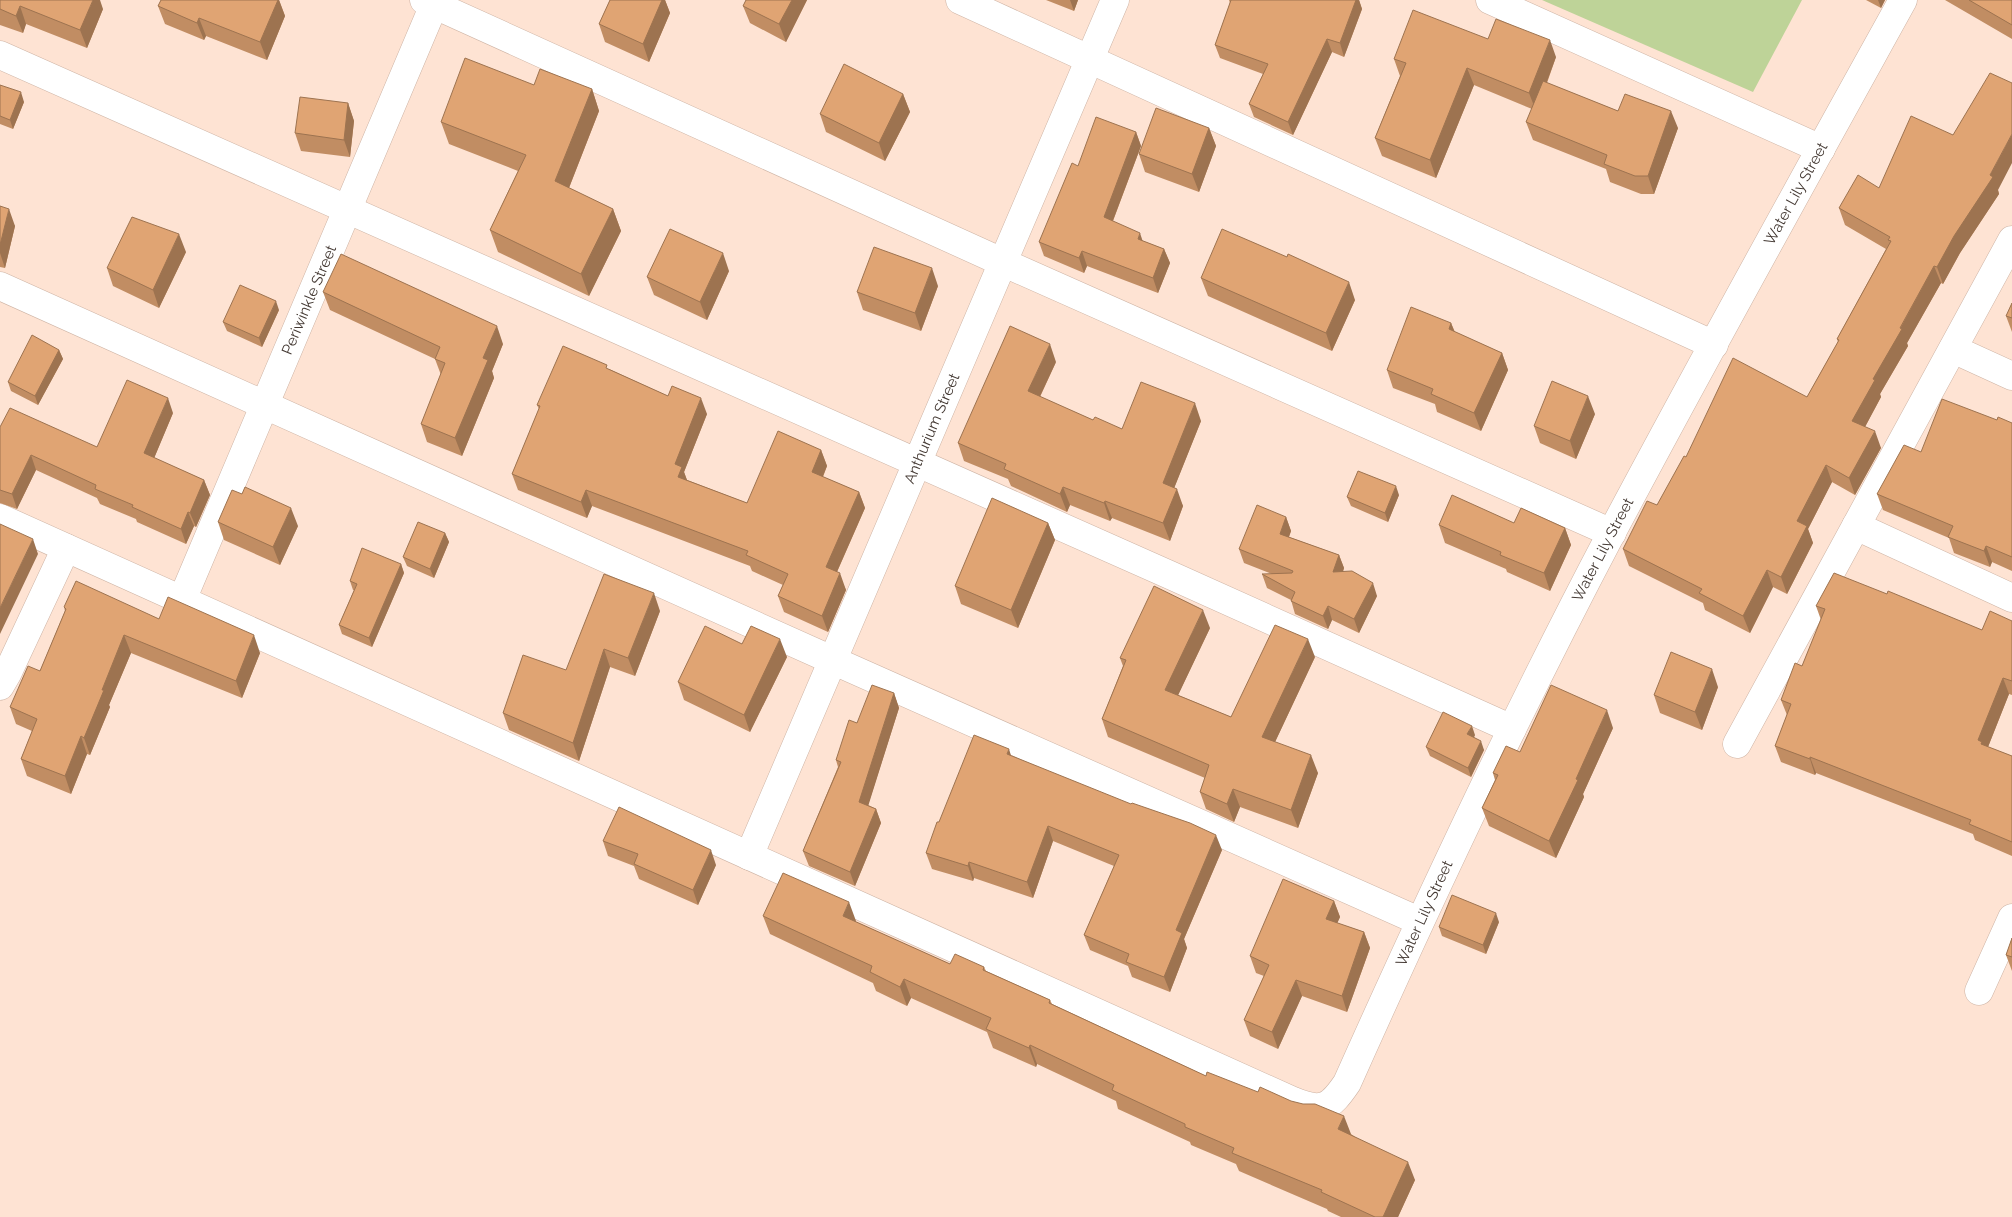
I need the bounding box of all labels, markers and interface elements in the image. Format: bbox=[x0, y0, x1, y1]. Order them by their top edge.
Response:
street label: Water Lily Street bbox=[1760, 139, 1831, 248]
street label: Periwinkle Street bbox=[278, 242, 340, 357]
street label: Anthurium Street bbox=[900, 371, 963, 486]
street label: Water Lily Street bbox=[1568, 495, 1637, 605]
street label: Water Lily Street bbox=[1392, 857, 1457, 969]

